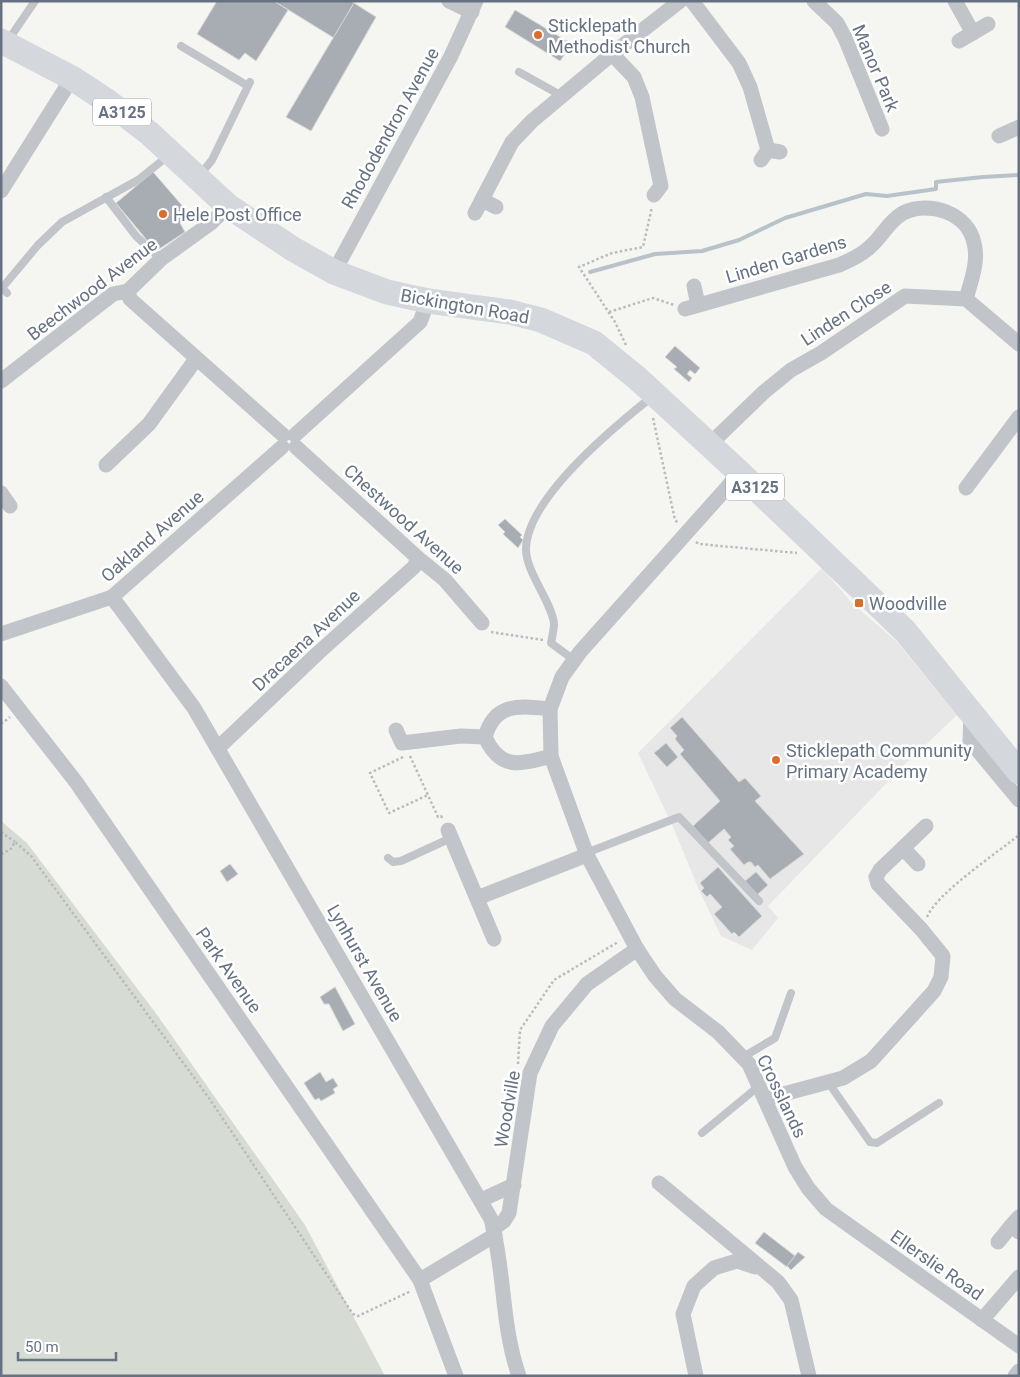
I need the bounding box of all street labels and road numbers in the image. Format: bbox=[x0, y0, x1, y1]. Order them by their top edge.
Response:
street label: Manor Park bbox=[848, 21, 904, 115]
street label: Rhododendron Avenue bbox=[337, 44, 443, 212]
road number: A3125 bbox=[93, 98, 151, 125]
street label: Linden Gardens bbox=[723, 231, 849, 287]
street label: Beechwood Avenue bbox=[23, 233, 161, 345]
street label: Linden Close bbox=[797, 276, 895, 350]
street label: Bickington Road bbox=[399, 284, 531, 328]
street label: Chestwood Avenue bbox=[340, 460, 468, 578]
road number: A3125 bbox=[726, 474, 784, 501]
street label: Oakland Avenue bbox=[96, 486, 208, 586]
street label: Dracaena Avenue bbox=[248, 585, 364, 695]
street label: Lynhurst Avenue bbox=[323, 901, 407, 1025]
street label: Park Avenue bbox=[192, 923, 266, 1017]
street label: Crosslands bbox=[753, 1051, 811, 1141]
street label: Woodville bbox=[490, 1069, 524, 1149]
street label: Ellerslie Road bbox=[887, 1225, 987, 1305]

